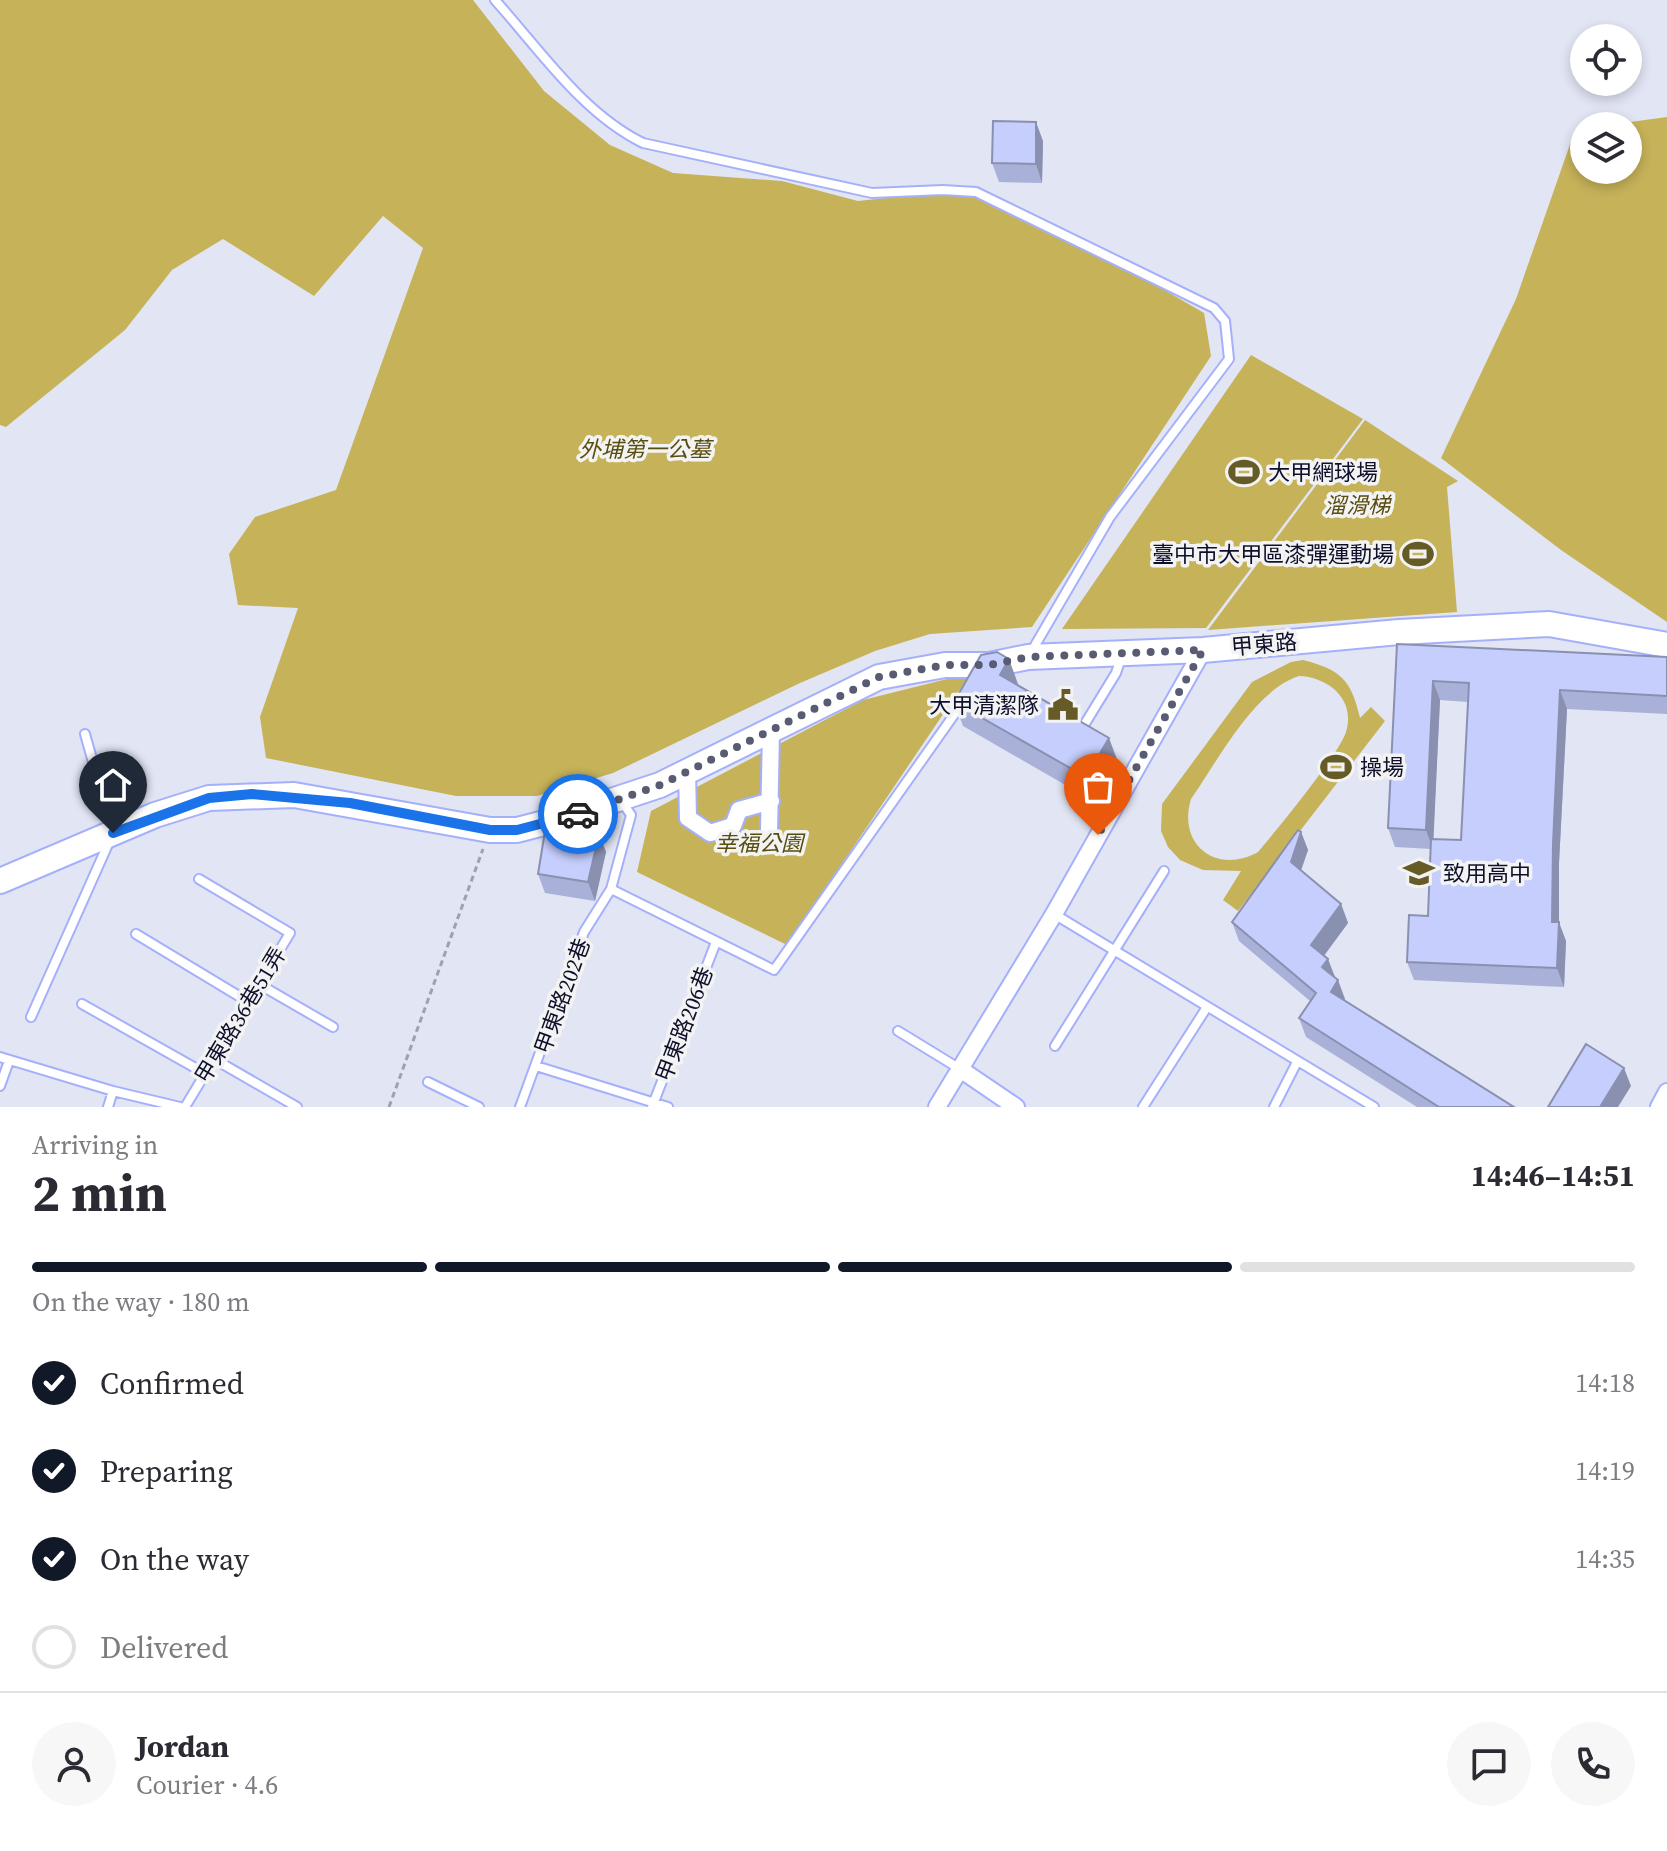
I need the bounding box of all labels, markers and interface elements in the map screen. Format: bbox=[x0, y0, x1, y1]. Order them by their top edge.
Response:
map controls bbox=[1570, 24, 1642, 184]
button: locate bbox=[1570, 24, 1642, 96]
button: layers bbox=[1570, 112, 1642, 184]
park label: 外埔第一公墓 bbox=[579, 434, 714, 464]
sports icon: 大甲網球場 bbox=[1227, 455, 1261, 489]
place label: 大甲網球場 bbox=[1268, 457, 1378, 487]
park label: 溜滑梯 bbox=[1324, 490, 1392, 520]
sports icon: 臺中市大甲區漆彈運動場 bbox=[1401, 537, 1435, 571]
place label: 臺中市大甲區漆彈運動場 bbox=[1152, 539, 1394, 569]
street label: 甲東路 bbox=[1230, 626, 1298, 662]
public building icon: 大甲清潔隊 bbox=[1046, 688, 1080, 722]
place label: 大甲清潔隊 bbox=[929, 690, 1039, 720]
sports icon: 操場 bbox=[1319, 750, 1353, 784]
pin bbox=[79, 751, 147, 833]
place label: 操場 bbox=[1360, 752, 1404, 782]
pin bbox=[1064, 753, 1132, 835]
icon: home bbox=[91, 763, 135, 807]
icon: bag bbox=[1076, 765, 1120, 809]
courier bbox=[538, 774, 618, 854]
icon: car bbox=[556, 792, 600, 836]
park label: 幸福公園 bbox=[715, 828, 806, 858]
school or university icon: 致用高中 bbox=[1402, 856, 1436, 890]
place label: 致用高中 bbox=[1443, 858, 1531, 888]
street label: 甲東路202巷 bbox=[527, 934, 597, 1058]
street label: 甲東路36巷51弄 bbox=[187, 941, 293, 1089]
street label: 甲東路206巷 bbox=[648, 962, 720, 1086]
text: Arriving in bbox=[32, 1127, 158, 1163]
text: 14:46–14:51 bbox=[1471, 1155, 1635, 1196]
text: 2 min bbox=[32, 1157, 167, 1228]
text: On the way · 180 m bbox=[32, 1284, 250, 1320]
icon: check bbox=[32, 1361, 76, 1405]
text: Confirmed bbox=[100, 1363, 244, 1404]
text: 14:18 bbox=[1575, 1365, 1635, 1401]
icon: check bbox=[32, 1449, 76, 1493]
text: Preparing bbox=[100, 1451, 233, 1492]
text: 14:19 bbox=[1575, 1453, 1635, 1489]
icon: check bbox=[32, 1537, 76, 1581]
text: On the way bbox=[100, 1539, 249, 1580]
text: 14:35 bbox=[1575, 1541, 1635, 1577]
text: Delivered bbox=[100, 1627, 228, 1668]
button: person bbox=[32, 1722, 116, 1806]
button: chat bbox=[1447, 1722, 1531, 1806]
button: phone bbox=[1551, 1722, 1635, 1806]
text: Jordan bbox=[136, 1726, 229, 1767]
text: Courier · 4.6 bbox=[136, 1767, 278, 1803]

